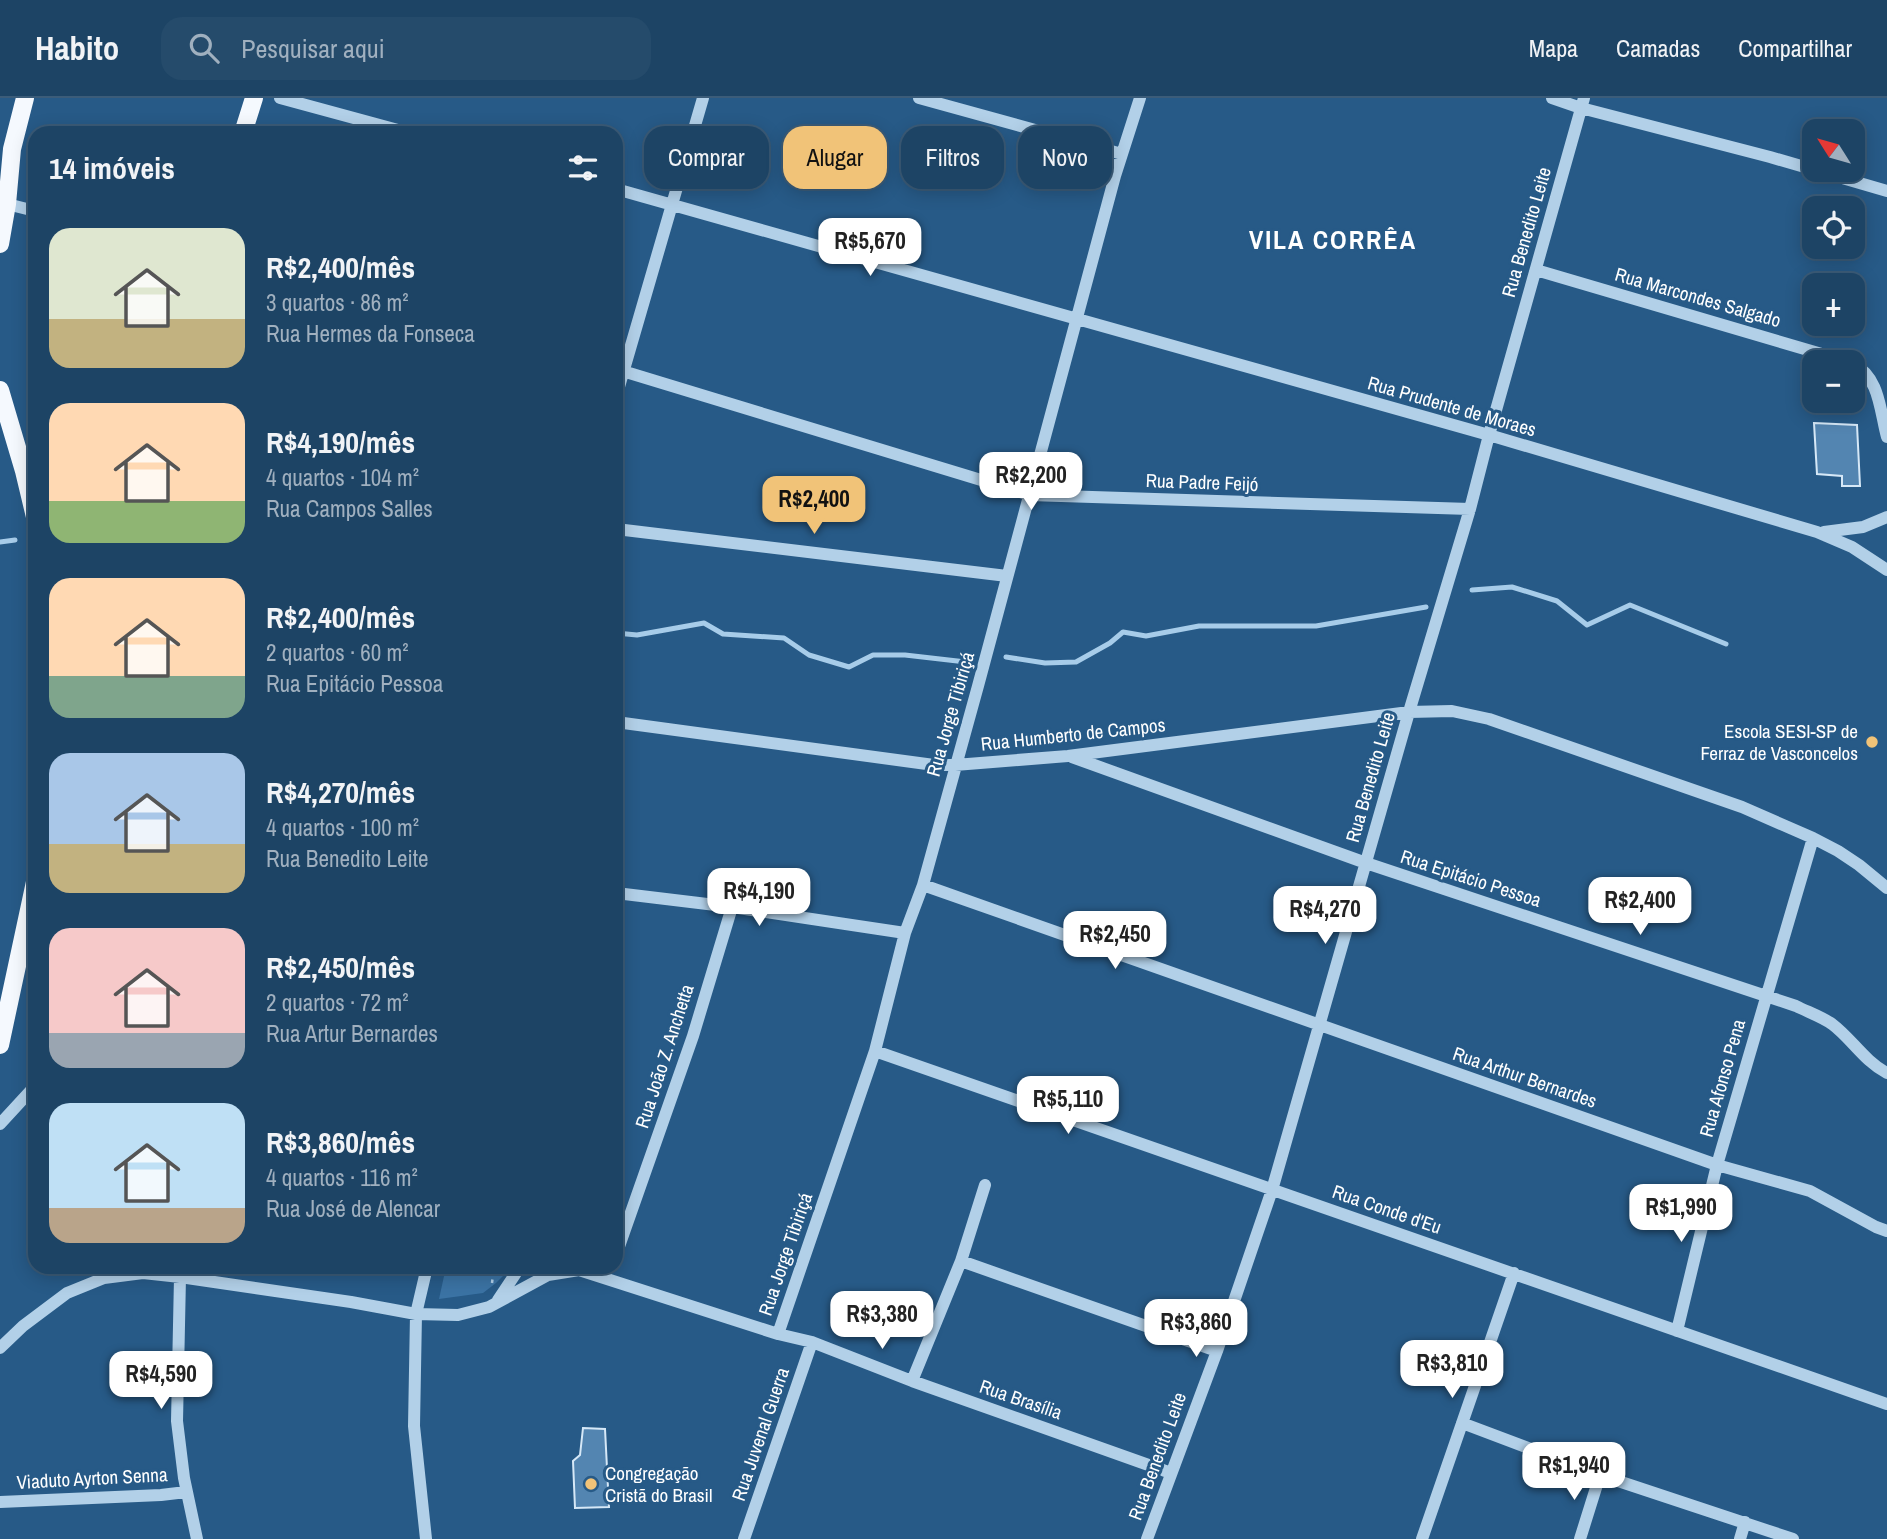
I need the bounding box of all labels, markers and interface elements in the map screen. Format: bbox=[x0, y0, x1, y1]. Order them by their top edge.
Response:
search box bbox=[161, 17, 651, 80]
text: Habito bbox=[35, 26, 119, 70]
icon: search bbox=[185, 29, 223, 67]
text: Pesquisar aqui bbox=[241, 31, 385, 66]
text: Mapa bbox=[1529, 32, 1578, 64]
text: Camadas bbox=[1616, 32, 1700, 64]
text: Compartilhar bbox=[1738, 32, 1852, 64]
north arrow bbox=[1802, 119, 1866, 182]
map controls bbox=[1802, 119, 1865, 413]
chip: Comprar bbox=[644, 126, 769, 189]
chip: Alugar bbox=[783, 126, 887, 189]
chip: Filtros bbox=[901, 126, 1004, 189]
chip: Novo bbox=[1018, 126, 1112, 189]
text: 14 imóveis bbox=[49, 148, 175, 188]
icon: filters bbox=[564, 149, 602, 187]
street label: Rua Benedito Leite bbox=[1495, 164, 1557, 300]
button: locate bbox=[1802, 196, 1865, 259]
pin: R$5,670 bbox=[805, 218, 935, 278]
district label: VILA CORRÊA bbox=[1249, 222, 1417, 257]
text: R$5,670 bbox=[834, 225, 906, 256]
text: R$2,400/mês bbox=[266, 247, 415, 287]
icon: home bbox=[105, 256, 189, 340]
street label: Rua Marcondes Salgado bbox=[1612, 261, 1784, 333]
button: + bbox=[1802, 273, 1865, 336]
text: 3 quartos · 86 m² bbox=[266, 287, 409, 318]
text: Rua Hermes da Fonseca bbox=[266, 318, 475, 349]
button: − bbox=[1802, 350, 1865, 413]
street label: Rua Prudente de Moraes bbox=[1365, 370, 1539, 443]
text: R$4,190/mês bbox=[266, 422, 415, 462]
icon: home bbox=[105, 431, 189, 515]
pin: R$2,200 bbox=[966, 452, 1096, 512]
text: R$2,200 bbox=[995, 459, 1067, 490]
text: 4 quartos · 104 m² bbox=[266, 462, 419, 493]
street label: Rua Padre Feijó bbox=[1145, 467, 1259, 497]
pin: R$2,400 bbox=[749, 476, 879, 536]
text: R$2,400 bbox=[778, 483, 850, 514]
text: Rua Campos Salles bbox=[266, 493, 433, 524]
text: R$2,400/mês bbox=[266, 597, 415, 637]
icon: home bbox=[105, 606, 189, 690]
text: 2 quartos · 60 m² bbox=[266, 637, 409, 668]
street label: Rua Jorge Tibiriçá bbox=[920, 648, 980, 779]
text: Rua Epitácio Pessoa bbox=[266, 668, 443, 699]
street label: Rua Benedito Leite bbox=[1339, 709, 1401, 845]
street label: Rua Humberto de Campos bbox=[979, 711, 1167, 757]
place label: Escola SESI-SP de Ferraz de Vasconcelos bbox=[1701, 718, 1858, 766]
marker: Escola SESI-SP de Ferraz de Vasconcelos bbox=[1864, 734, 1880, 750]
text: R$4,270/mês bbox=[266, 772, 415, 812]
icon: home bbox=[105, 781, 189, 865]
text: 4 quartos · 100 m² bbox=[266, 812, 419, 843]
text: Rua Benedito Leite bbox=[266, 843, 429, 874]
street label: Rua Epitácio Pessoa bbox=[1397, 843, 1545, 913]
pin: R$4,190 bbox=[694, 868, 824, 928]
text: R$4,190 bbox=[723, 875, 795, 906]
pin: R$2,400 bbox=[1575, 878, 1705, 937]
text: R$2,400 bbox=[1604, 884, 1676, 915]
pin: R$4,270 bbox=[1260, 886, 1390, 946]
text: R$4,270 bbox=[1289, 893, 1361, 924]
pin: R$2,450 bbox=[1050, 912, 1180, 971]
text: R$2,450 bbox=[1079, 918, 1151, 949]
text: R$2,450/mês bbox=[266, 947, 415, 987]
icon: home bbox=[105, 956, 189, 1040]
street label: Rua João Z. Anchetta bbox=[628, 980, 700, 1131]
text: 2 quartos · 72 m² bbox=[266, 987, 409, 1018]
street label: Rua Afonso Pena bbox=[1693, 1016, 1751, 1140]
text: Rua Artur Bernardes bbox=[266, 1018, 438, 1049]
street label: Rua Arthur Bernardes bbox=[1450, 1040, 1601, 1114]
pin: R$5,110 bbox=[1003, 1076, 1133, 1136]
text: R$5,110 bbox=[1033, 1083, 1103, 1114]
text: R$3,860/mês bbox=[266, 1122, 415, 1162]
icon: home bbox=[105, 1131, 189, 1215]
text: 4 quartos · 116 m² bbox=[266, 1162, 418, 1193]
street label: Rua Conde d'Eu bbox=[1329, 1178, 1445, 1240]
pin: R$1,990 bbox=[1616, 1184, 1746, 1244]
street label: Rua Jorge Tibiriçá bbox=[752, 1189, 818, 1319]
text: R$1,990 bbox=[1645, 1191, 1717, 1222]
text: Rua José de Alencar bbox=[266, 1193, 440, 1224]
pin: R$3,380 bbox=[817, 1292, 947, 1351]
text: R$3,380 bbox=[846, 1298, 918, 1329]
pin: R$3,860 bbox=[1131, 1300, 1261, 1359]
text: R$3,860 bbox=[1160, 1306, 1232, 1337]
pin: R$3,810 bbox=[1387, 1340, 1517, 1400]
text: R$3,810 bbox=[1416, 1347, 1488, 1378]
pin: R$4,590 bbox=[96, 1352, 226, 1411]
text: R$4,590 bbox=[125, 1358, 197, 1389]
street label: Rua Juvenal Guerra bbox=[725, 1364, 795, 1504]
street label: Rua Brasília bbox=[976, 1373, 1066, 1425]
street label: Rua Benedito Leite bbox=[1122, 1388, 1192, 1524]
pin: R$1,940 bbox=[1509, 1442, 1639, 1502]
text: R$1,940 bbox=[1538, 1449, 1610, 1480]
place label: Congregação Cristã do Brasil bbox=[605, 1460, 712, 1508]
street label: Viaduto Ayrton Senna bbox=[16, 1461, 168, 1495]
marker: Congregação Cristã do Brasil bbox=[583, 1476, 599, 1492]

